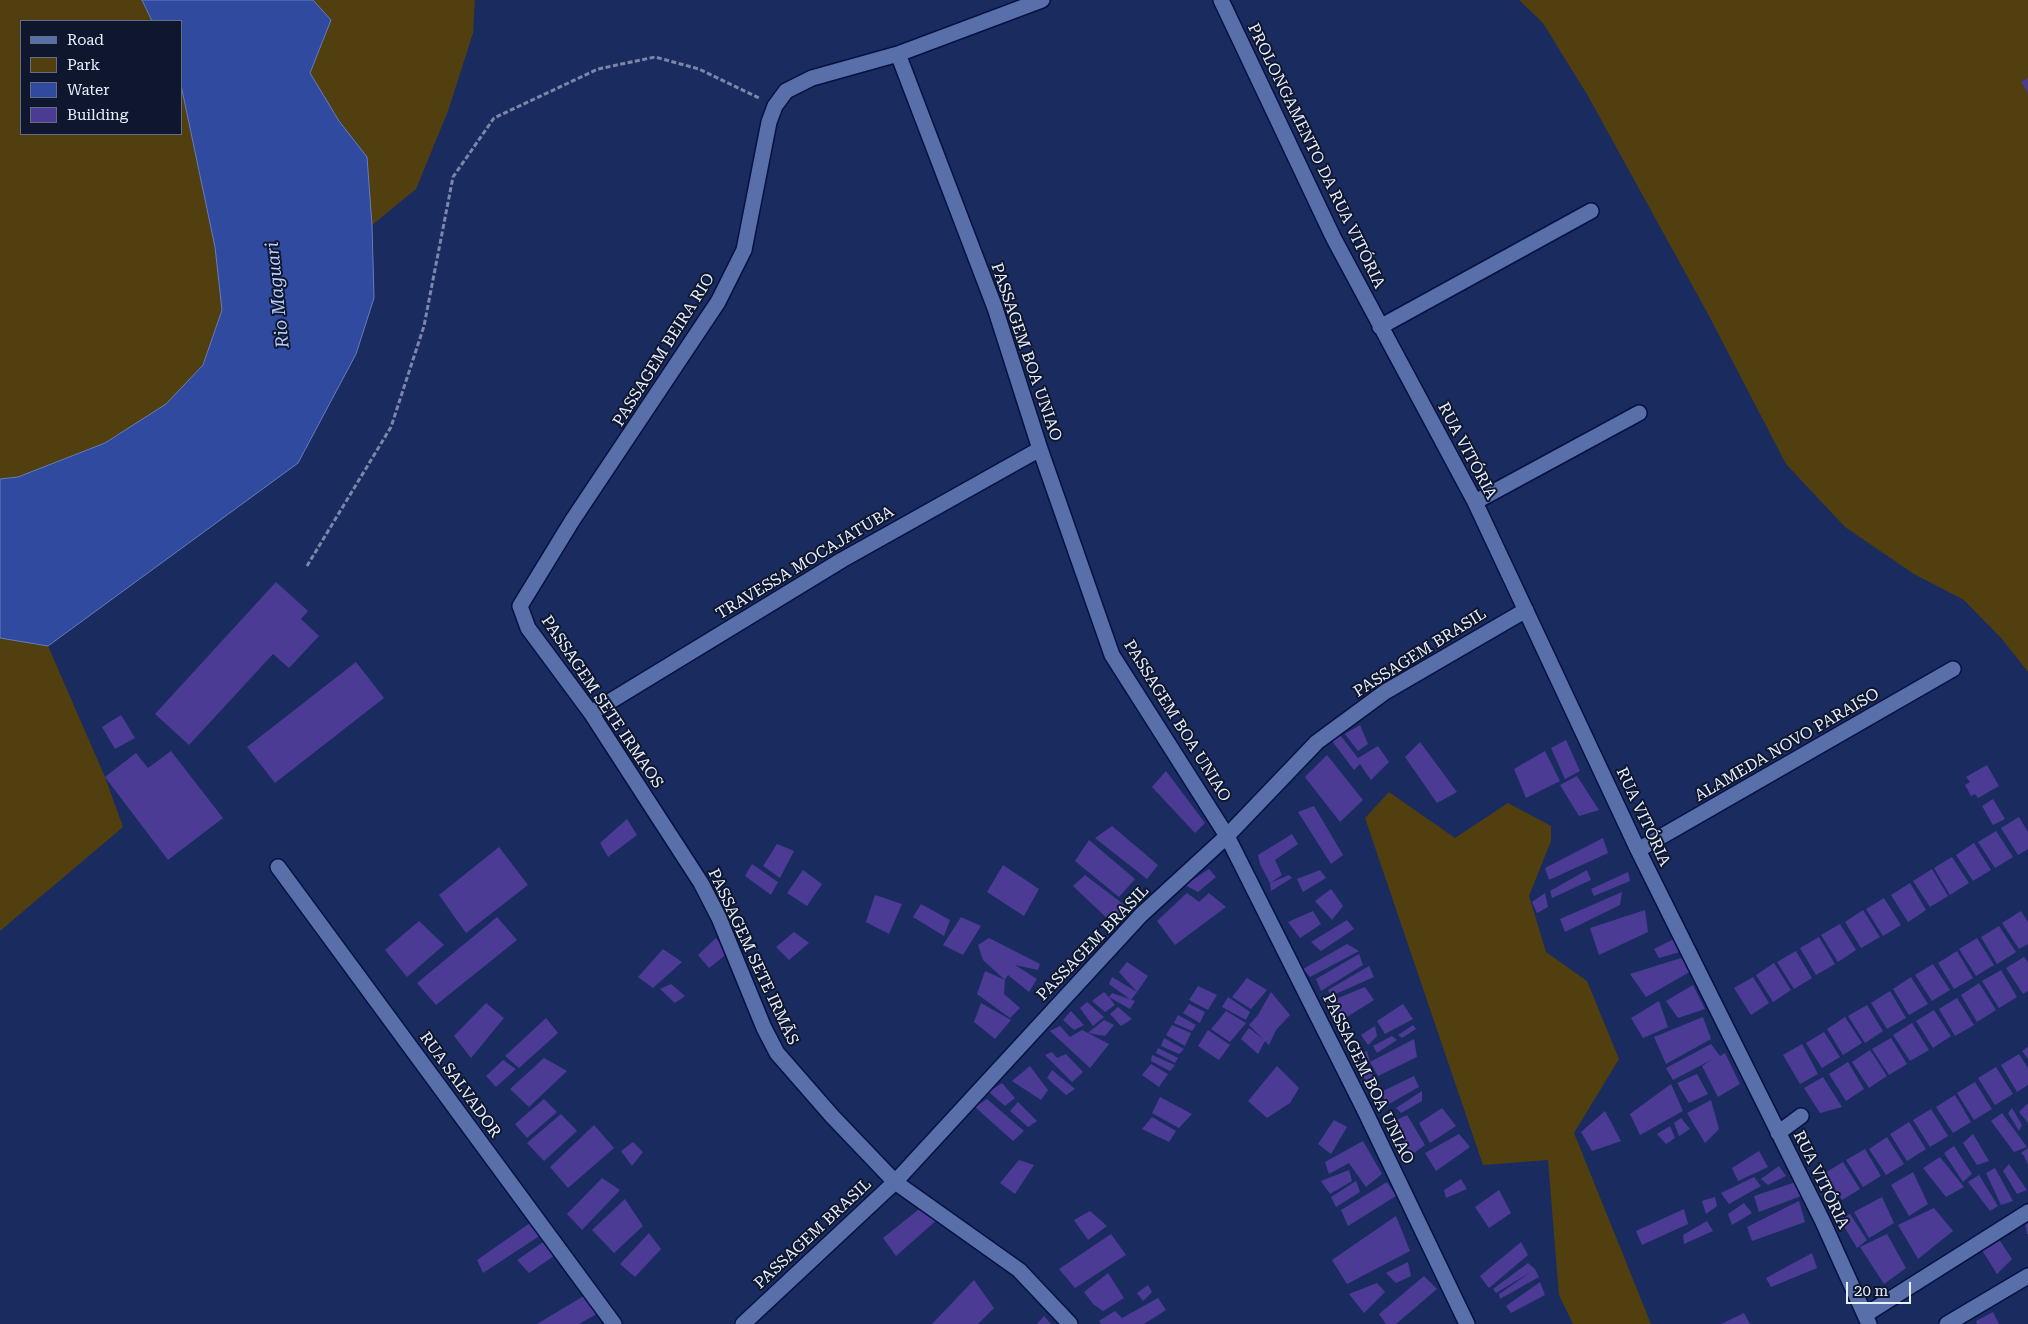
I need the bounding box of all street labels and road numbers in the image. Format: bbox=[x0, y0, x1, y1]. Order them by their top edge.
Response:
street label: PROLONGAMENTO DA RUA VITÓRIA bbox=[1243, 20, 1389, 292]
street label: PASSAGEM BOA UNIAO bbox=[986, 260, 1066, 444]
street label: PASSAGEM BEIRA RIO bbox=[609, 270, 719, 430]
street label: RUA VITÓRIA bbox=[1433, 399, 1501, 503]
street label: TRAVESSA MOCAJATUBA bbox=[713, 502, 897, 624]
street label: PASSAGEM BRASIL bbox=[1350, 604, 1490, 702]
street label: PASSAGEM SETE IRMAOS bbox=[537, 612, 667, 792]
street label: PASSAGEM BOA UNIAO bbox=[1119, 637, 1235, 805]
street label: ALAMEDA NOVO PARAISO bbox=[1691, 684, 1883, 806]
street label: RUA VITÓRIA bbox=[1612, 765, 1674, 869]
street label: PASSAGEM SETE IRMÃS bbox=[704, 866, 802, 1048]
street label: PASSAGEM BRASIL bbox=[1033, 881, 1153, 1005]
street label: PASSAGEM BOA UNIAO bbox=[1318, 991, 1418, 1167]
street label: RUA SALVADOR bbox=[415, 1028, 505, 1142]
street label: RUA VITÓRIA bbox=[1789, 1128, 1853, 1232]
street label: PASSAGEM BRASIL bbox=[751, 1175, 875, 1293]

